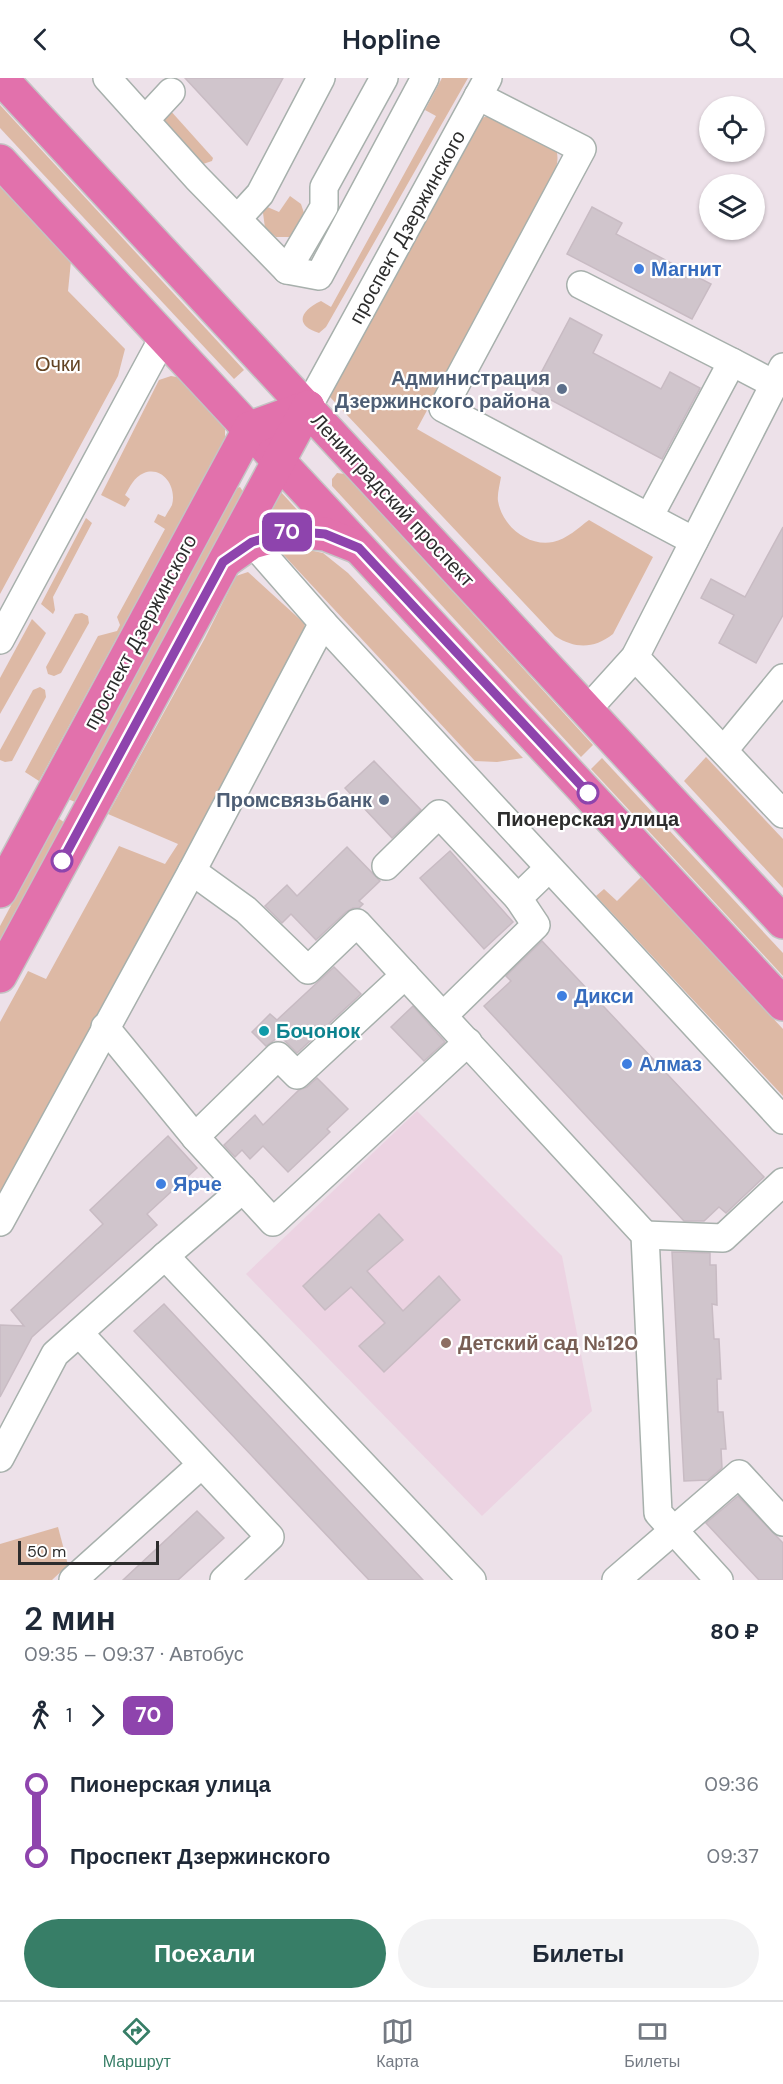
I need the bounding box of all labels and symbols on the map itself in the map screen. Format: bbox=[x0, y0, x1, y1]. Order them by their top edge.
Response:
street label: проспект Дзержинского bbox=[343, 126, 471, 328]
place label: Магнит bbox=[651, 256, 722, 282]
marker: Магнит bbox=[632, 262, 646, 276]
park label: Очки bbox=[35, 351, 81, 377]
place label: Администрация Дзержинского района bbox=[335, 365, 551, 414]
marker: Администрация Дзержинского района bbox=[555, 382, 569, 396]
street label: Ленинградский проспект bbox=[306, 408, 480, 592]
line badge: 70 bbox=[260, 512, 314, 552]
street label: проспект Дзержинского bbox=[77, 530, 203, 734]
marker: Пионерская улица bbox=[577, 782, 599, 804]
place label: Промсвязьбанк bbox=[216, 787, 373, 813]
marker: Промсвязьбанк bbox=[377, 793, 391, 807]
place label: Пионерская улица bbox=[497, 806, 680, 832]
unlabelled marker bbox=[51, 850, 73, 872]
place label: Дикси bbox=[574, 983, 634, 1009]
marker: Дикси bbox=[555, 989, 569, 1003]
place label: Бочонок bbox=[276, 1018, 361, 1044]
marker: Бочонок bbox=[257, 1024, 271, 1038]
place label: Алмаз bbox=[639, 1051, 702, 1077]
marker: Алмаз bbox=[620, 1057, 634, 1071]
place label: Ярче bbox=[173, 1171, 222, 1197]
marker: Ярче bbox=[154, 1177, 168, 1191]
place label: Детский сад №120 bbox=[458, 1330, 638, 1356]
marker: Детский сад №120 bbox=[439, 1336, 453, 1350]
scale bar bbox=[18, 1538, 159, 1566]

